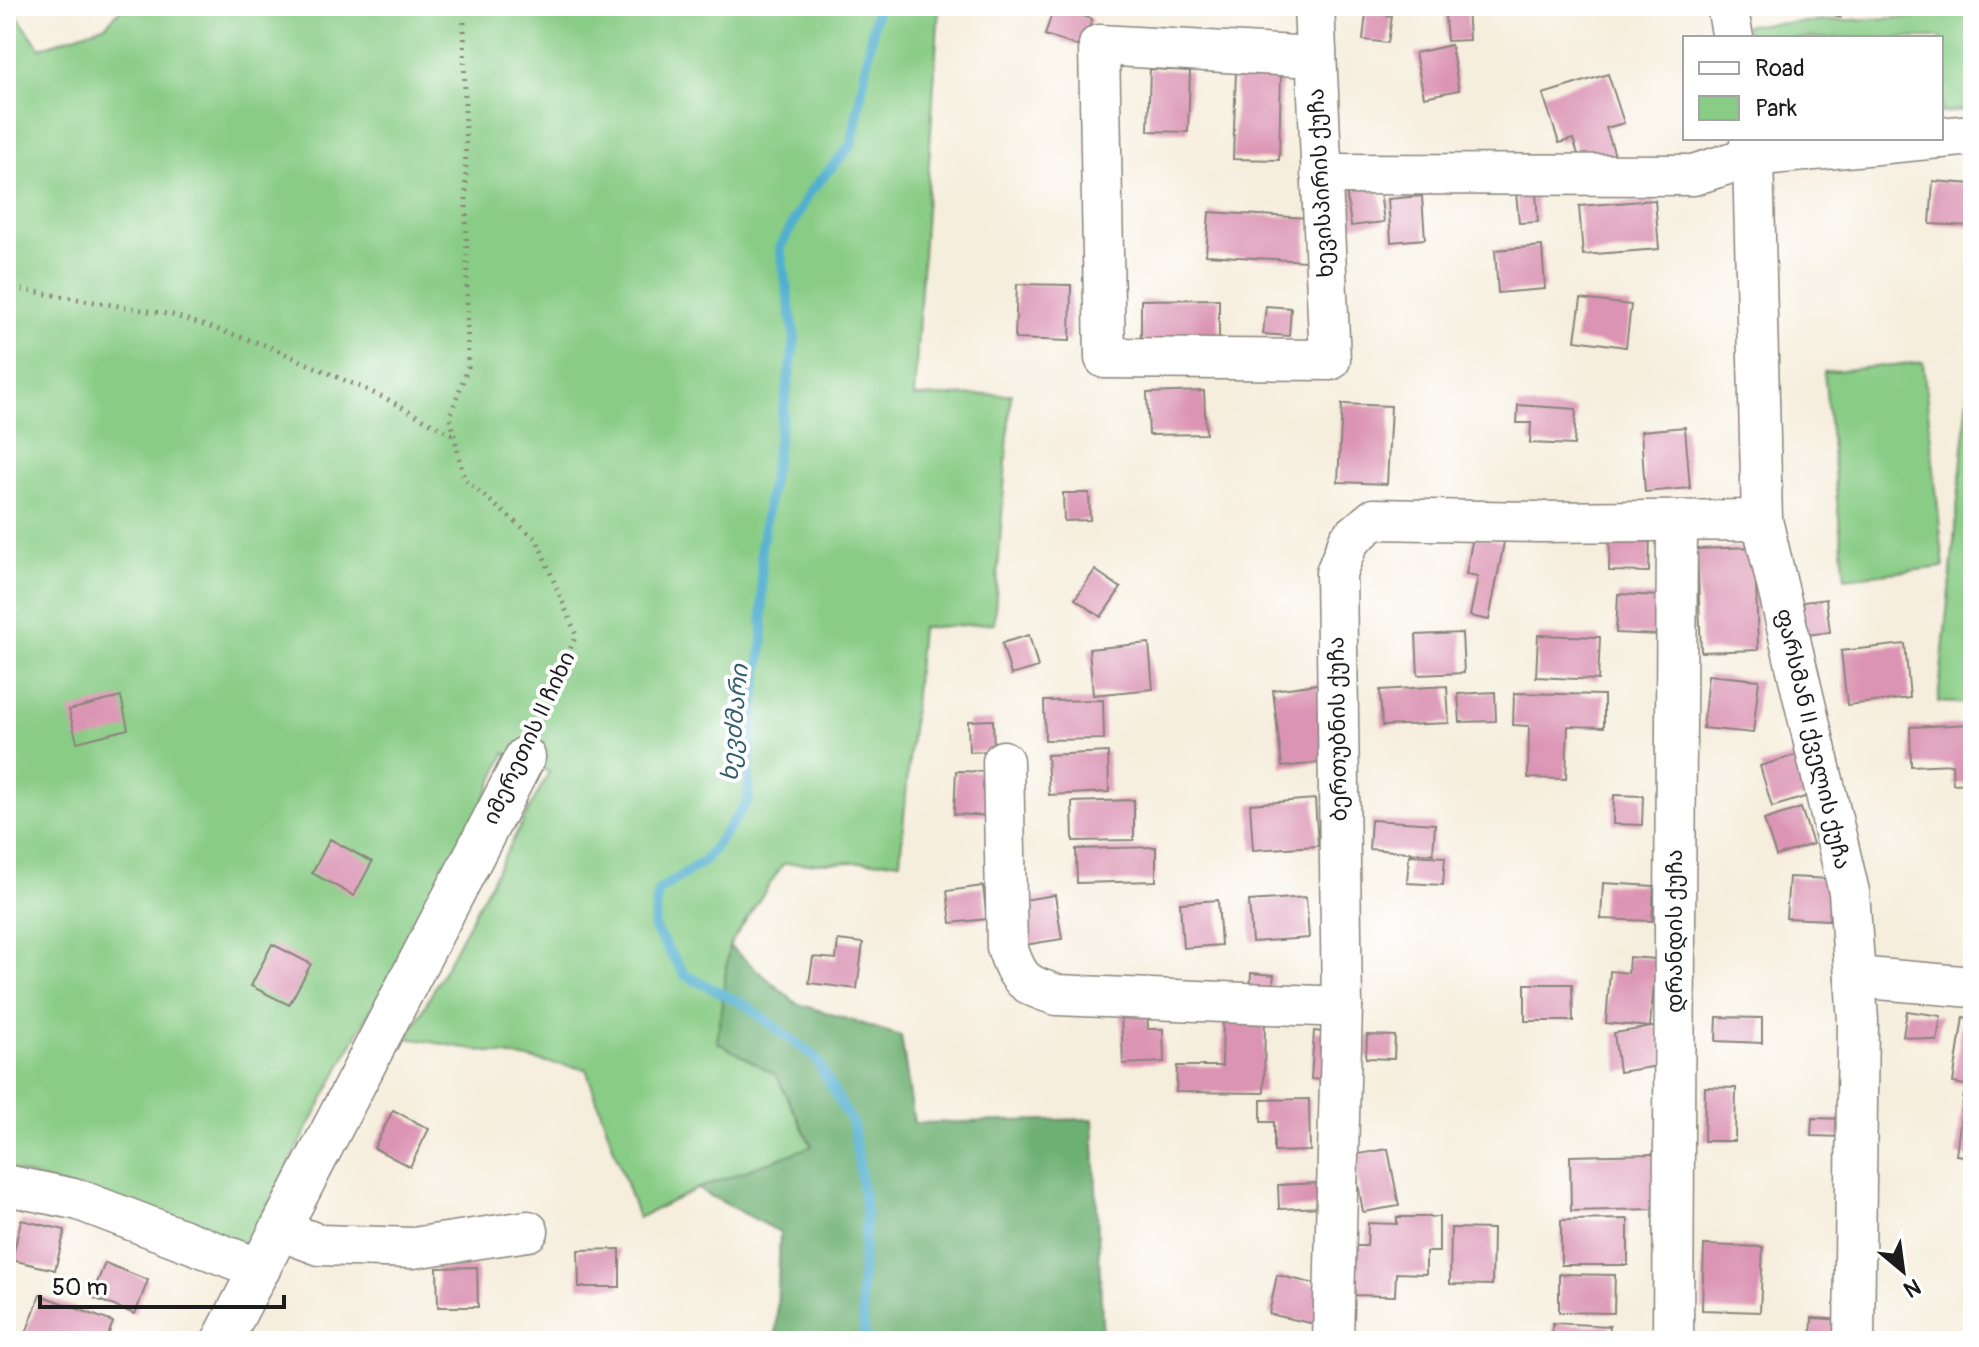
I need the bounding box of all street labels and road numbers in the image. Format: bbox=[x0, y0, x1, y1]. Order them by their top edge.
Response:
street label: ხევისპირის ქუჩა bbox=[1302, 88, 1340, 278]
street label: ფარსმან II ქველის ქუჩა bbox=[1769, 606, 1857, 872]
street label: ბერთუბნის ქუჩა bbox=[1322, 636, 1354, 822]
street label: იმერეთის II ჩიხი bbox=[477, 647, 581, 829]
street label: დრანდის ქუჩა bbox=[1661, 849, 1689, 1013]

